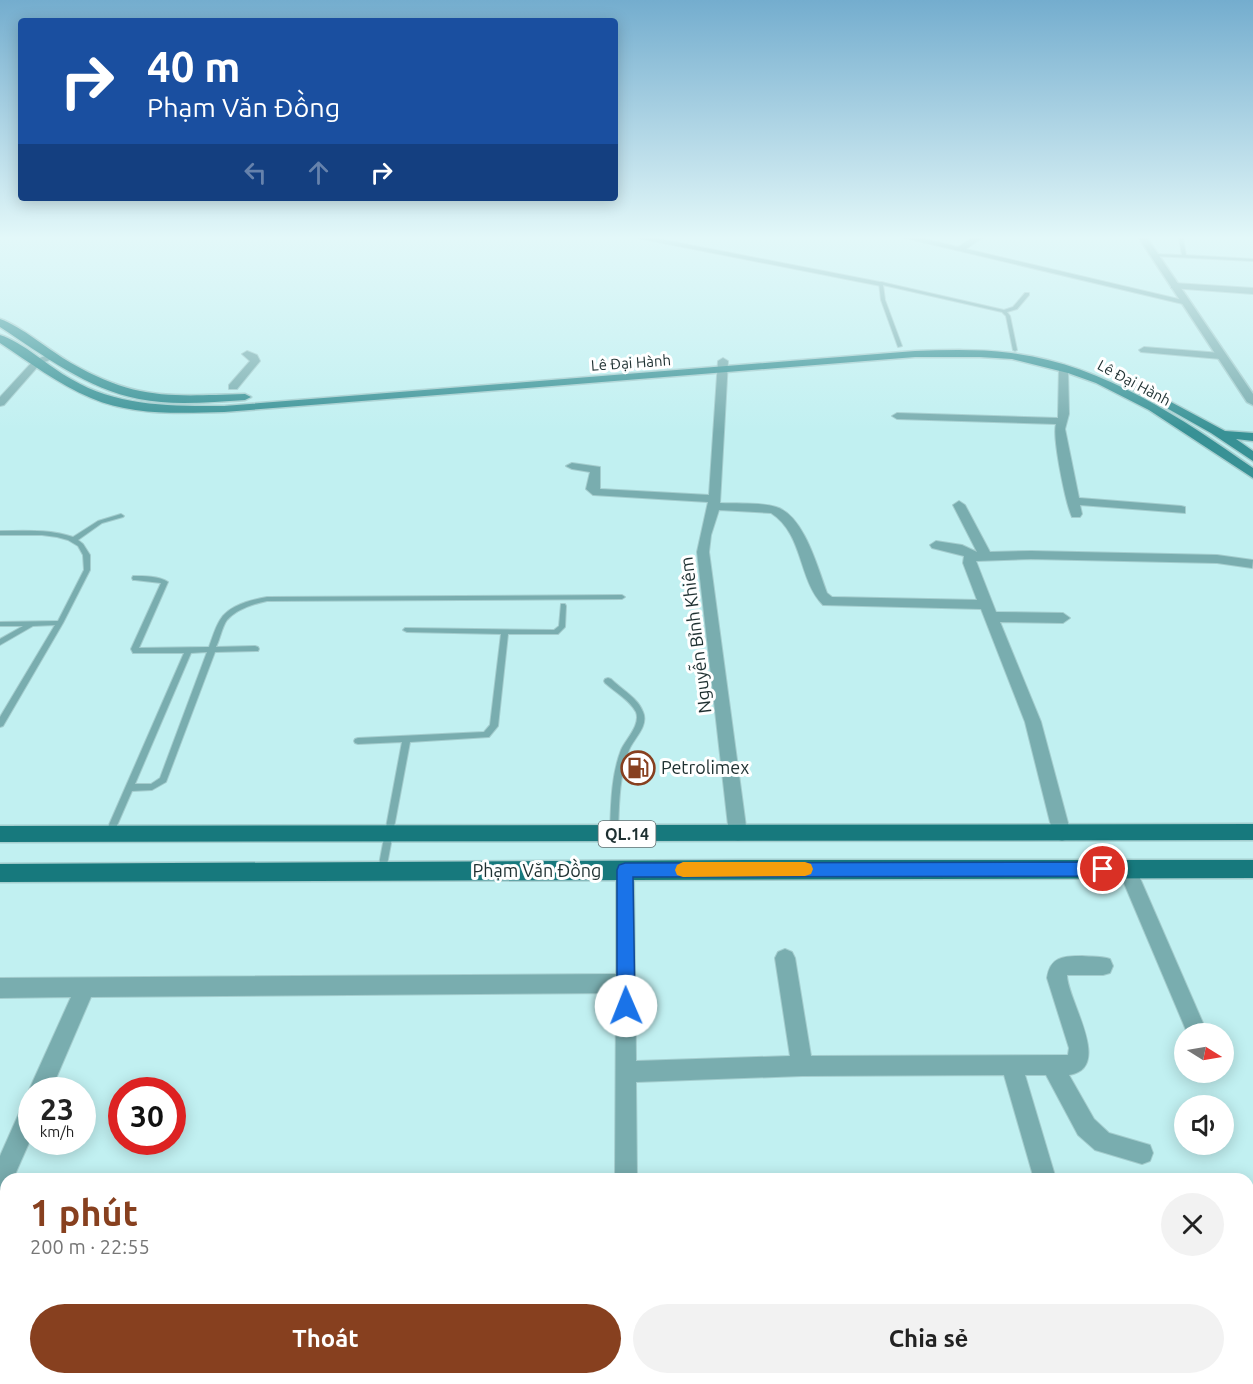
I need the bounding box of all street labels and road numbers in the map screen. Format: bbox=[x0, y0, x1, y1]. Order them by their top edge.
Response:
street label: Lê Đại Hành bbox=[590, 351, 672, 374]
street label: Lê Đại Hành bbox=[1095, 356, 1174, 409]
street label: Nguyễn Bỉnh Khiêm bbox=[673, 556, 715, 715]
road number: QL.14 bbox=[598, 821, 656, 847]
street label: Phạm Văn Đồng bbox=[473, 858, 601, 880]

